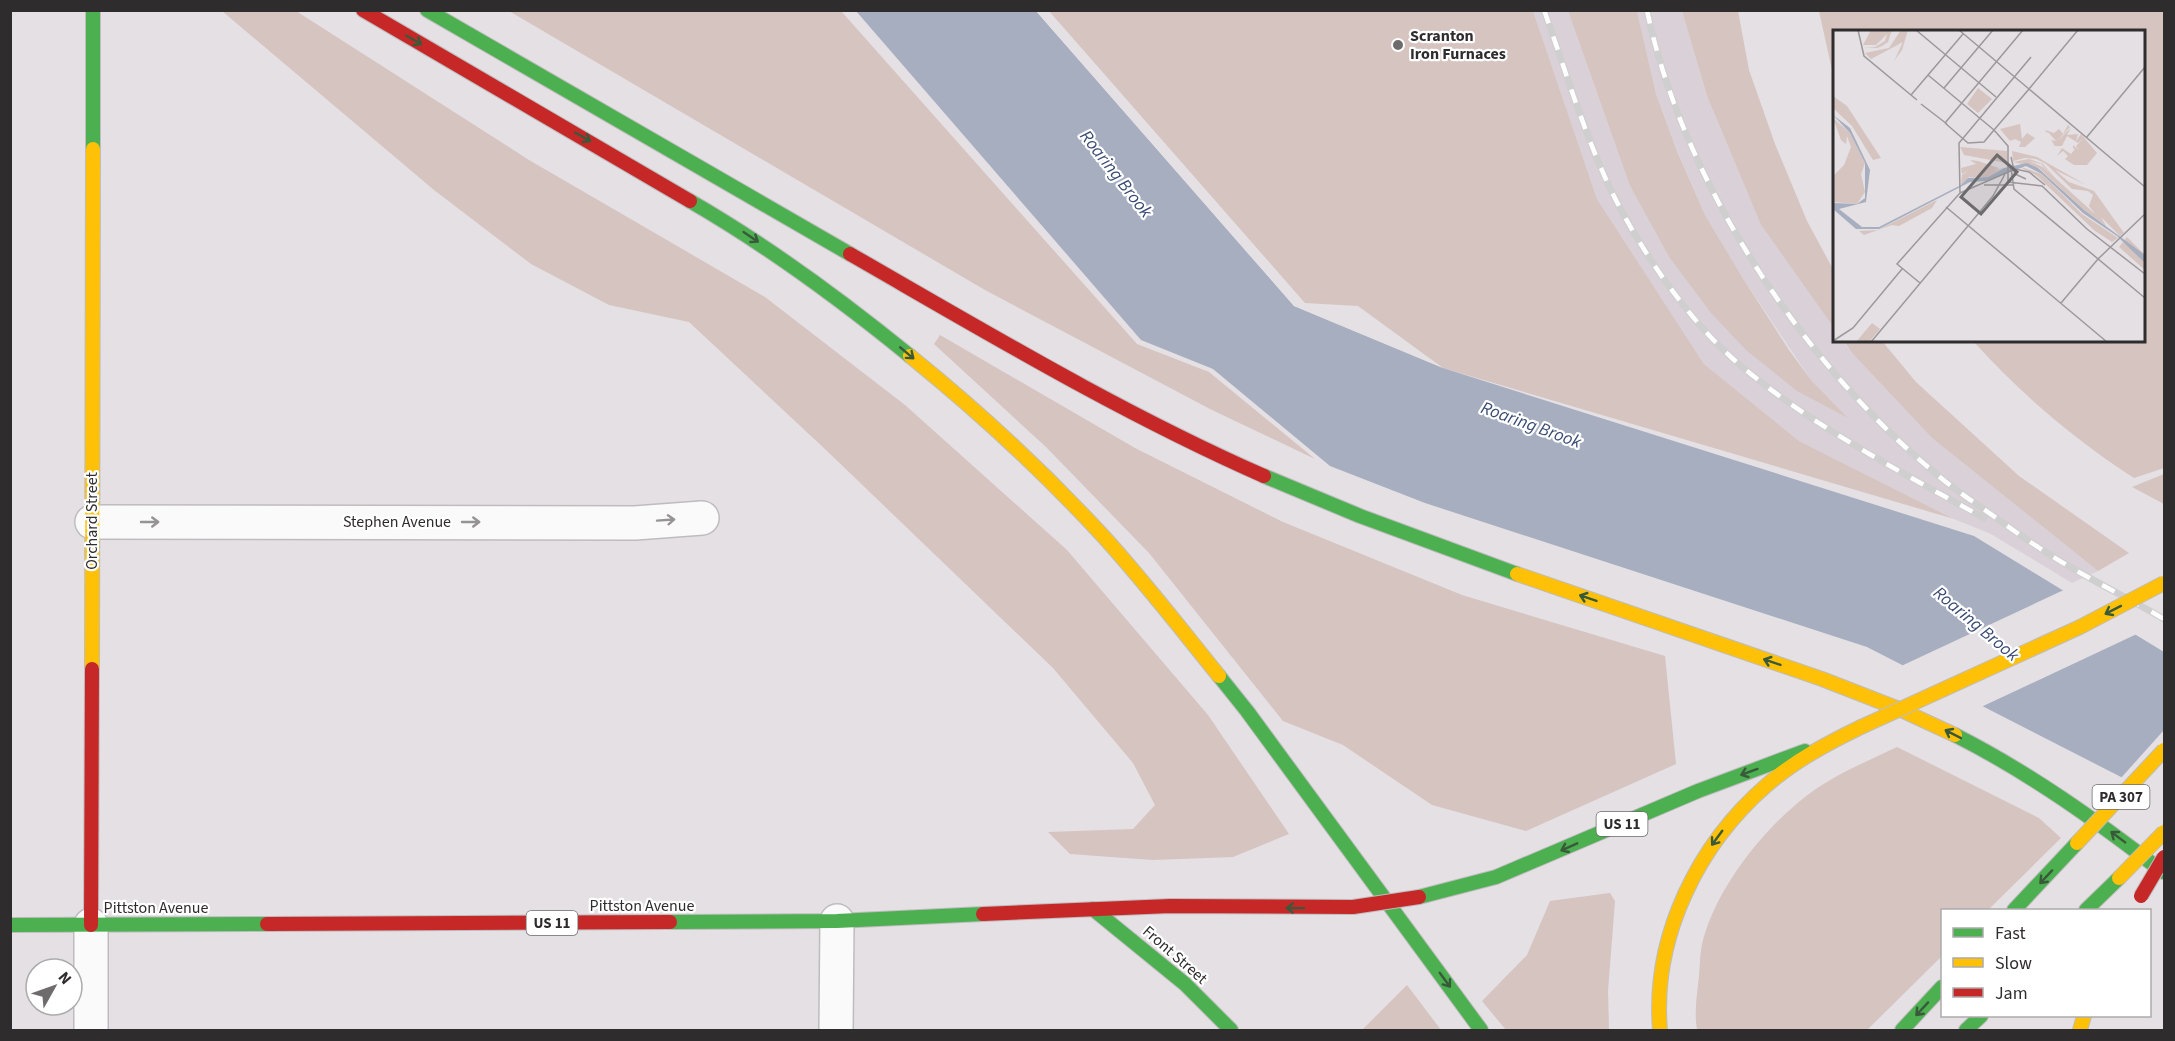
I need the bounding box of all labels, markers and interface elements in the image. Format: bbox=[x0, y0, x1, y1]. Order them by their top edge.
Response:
place label: Scranton Iron Furnaces bbox=[1410, 25, 1506, 65]
inset map bbox=[1833, 30, 2145, 342]
one-way arrow bbox=[405, 34, 422, 46]
marker: Scranton Iron Furnaces bbox=[1391, 38, 1405, 52]
water label: Roaring Brook bbox=[1074, 125, 1158, 223]
one-way arrow bbox=[574, 131, 591, 143]
one-way arrow bbox=[742, 230, 759, 243]
one-way arrow bbox=[899, 346, 915, 359]
water label: Roaring Brook bbox=[1477, 395, 1585, 455]
street label: Orchard Street bbox=[81, 472, 103, 570]
street label: Stephen Avenue bbox=[343, 511, 451, 533]
one-way arrow bbox=[656, 515, 676, 526]
one-way arrow bbox=[140, 516, 160, 528]
one-way arrow bbox=[461, 516, 481, 528]
water label: Roaring Brook bbox=[1928, 581, 2025, 668]
one-way arrow bbox=[1579, 591, 1598, 602]
one-way arrow bbox=[2104, 605, 2122, 616]
one-way arrow bbox=[1763, 655, 1782, 666]
one-way arrow bbox=[1945, 728, 1962, 740]
one-way arrow bbox=[1740, 767, 1759, 778]
road number: PA 307 bbox=[2092, 785, 2150, 809]
road number: US 11 bbox=[1596, 812, 1648, 836]
one-way arrow bbox=[1711, 829, 1723, 845]
one-way arrow bbox=[2111, 831, 2127, 843]
one-way arrow bbox=[1561, 842, 1579, 853]
one-way arrow bbox=[2039, 869, 2053, 884]
street label: Pittston Avenue bbox=[590, 895, 694, 917]
street label: Pittston Avenue bbox=[104, 897, 208, 919]
one-way arrow bbox=[1285, 902, 1305, 913]
legend bbox=[1941, 909, 2151, 1017]
road number: US 11 bbox=[526, 911, 578, 935]
street label: Front Street bbox=[1138, 921, 1213, 990]
text: Fast bbox=[1995, 921, 2026, 946]
text: Slow bbox=[1995, 951, 2032, 976]
north arrow bbox=[24, 957, 84, 1017]
text: N bbox=[53, 967, 77, 989]
one-way arrow bbox=[1439, 972, 1451, 988]
text: Jam bbox=[1995, 981, 2028, 1006]
one-way arrow bbox=[1915, 1001, 1929, 1016]

